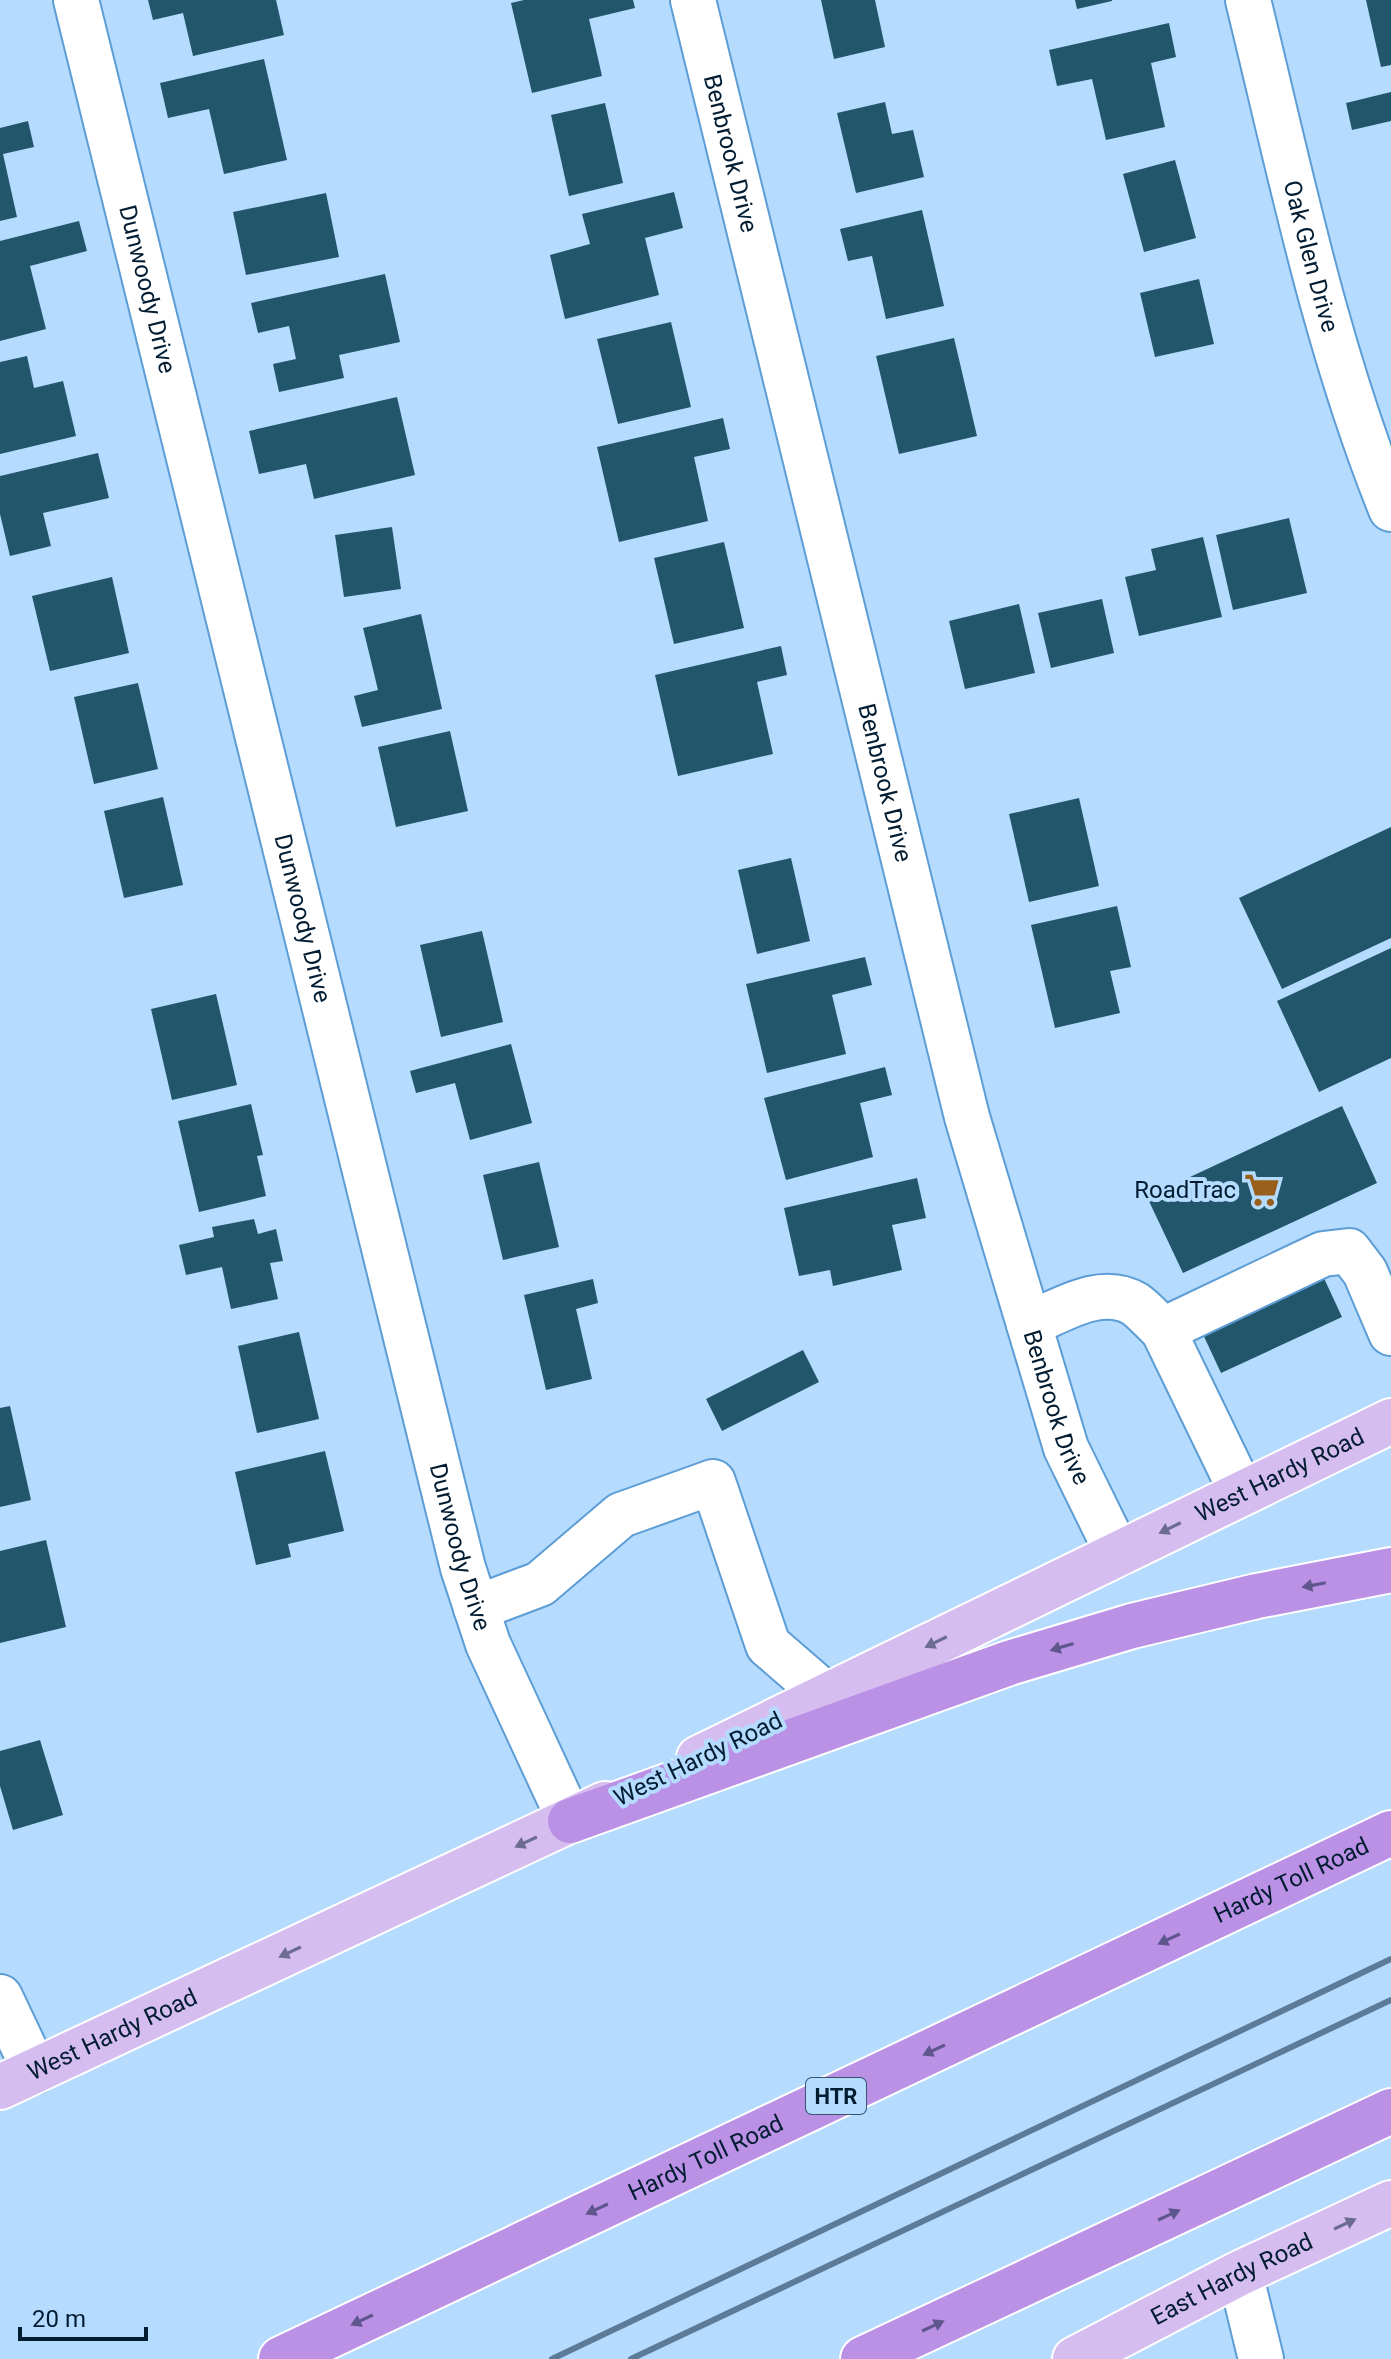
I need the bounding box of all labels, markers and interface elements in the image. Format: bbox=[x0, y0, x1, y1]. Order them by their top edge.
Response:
street label: Benbrook Drive bbox=[698, 72, 764, 235]
street label: Oak Glen Drive bbox=[1278, 178, 1344, 336]
street label: Dunwoody Drive bbox=[113, 202, 182, 376]
street label: Benbrook Drive bbox=[852, 701, 918, 865]
street label: Dunwoody Drive bbox=[268, 831, 337, 1006]
supermarket icon: RoadTrac bbox=[1243, 1171, 1281, 1209]
place label: RoadTrac bbox=[1134, 1176, 1236, 1204]
street label: Benbrook Drive bbox=[1017, 1327, 1096, 1489]
street label: West Hardy Road bbox=[1191, 1422, 1369, 1528]
street label: Dunwoody Drive bbox=[424, 1460, 497, 1634]
one-way arrow bbox=[1158, 1521, 1181, 1535]
one-way arrow bbox=[1302, 1580, 1327, 1592]
one-way arrow bbox=[925, 1636, 948, 1649]
one-way arrow bbox=[1050, 1641, 1074, 1654]
street label: West Hardy Road bbox=[609, 1706, 787, 1812]
street label: Hardy Toll Road bbox=[1209, 1832, 1373, 1929]
one-way arrow bbox=[514, 1835, 538, 1849]
one-way arrow bbox=[1157, 1932, 1180, 1946]
one-way arrow bbox=[279, 1945, 302, 1959]
street label: West Hardy Road bbox=[23, 1983, 202, 2086]
one-way arrow bbox=[922, 2043, 945, 2057]
road number: HTR bbox=[806, 2078, 866, 2114]
street label: Hardy Toll Road bbox=[624, 2109, 788, 2206]
one-way arrow bbox=[586, 2202, 609, 2216]
one-way arrow bbox=[1157, 2209, 1180, 2222]
one-way arrow bbox=[1333, 2217, 1357, 2231]
street label: East Hardy Road bbox=[1146, 2227, 1317, 2331]
scale bar bbox=[20, 2291, 146, 2341]
text: 20 m bbox=[32, 2305, 86, 2333]
one-way arrow bbox=[351, 2313, 374, 2327]
one-way arrow bbox=[922, 2319, 945, 2333]

